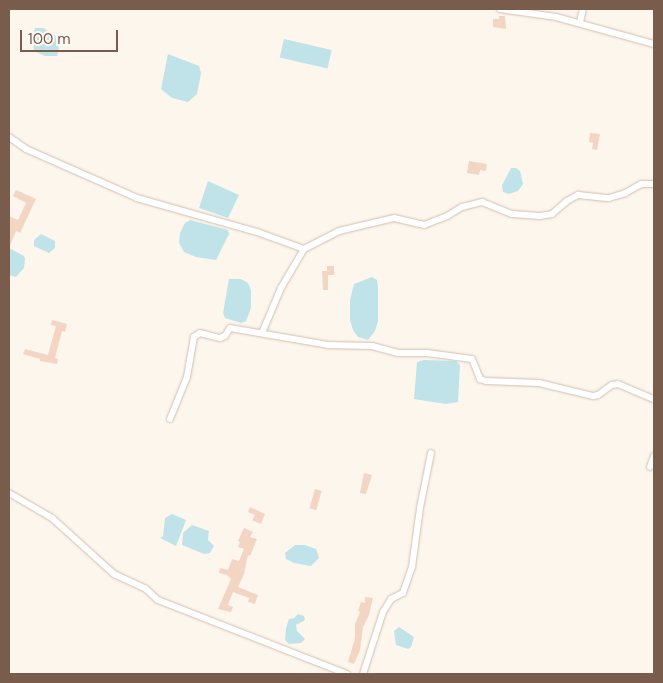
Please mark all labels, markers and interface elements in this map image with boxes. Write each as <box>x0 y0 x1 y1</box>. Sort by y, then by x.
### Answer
scale bar <box>22 20 120 52</box>
text: 100 m <box>28 29 71 49</box>

